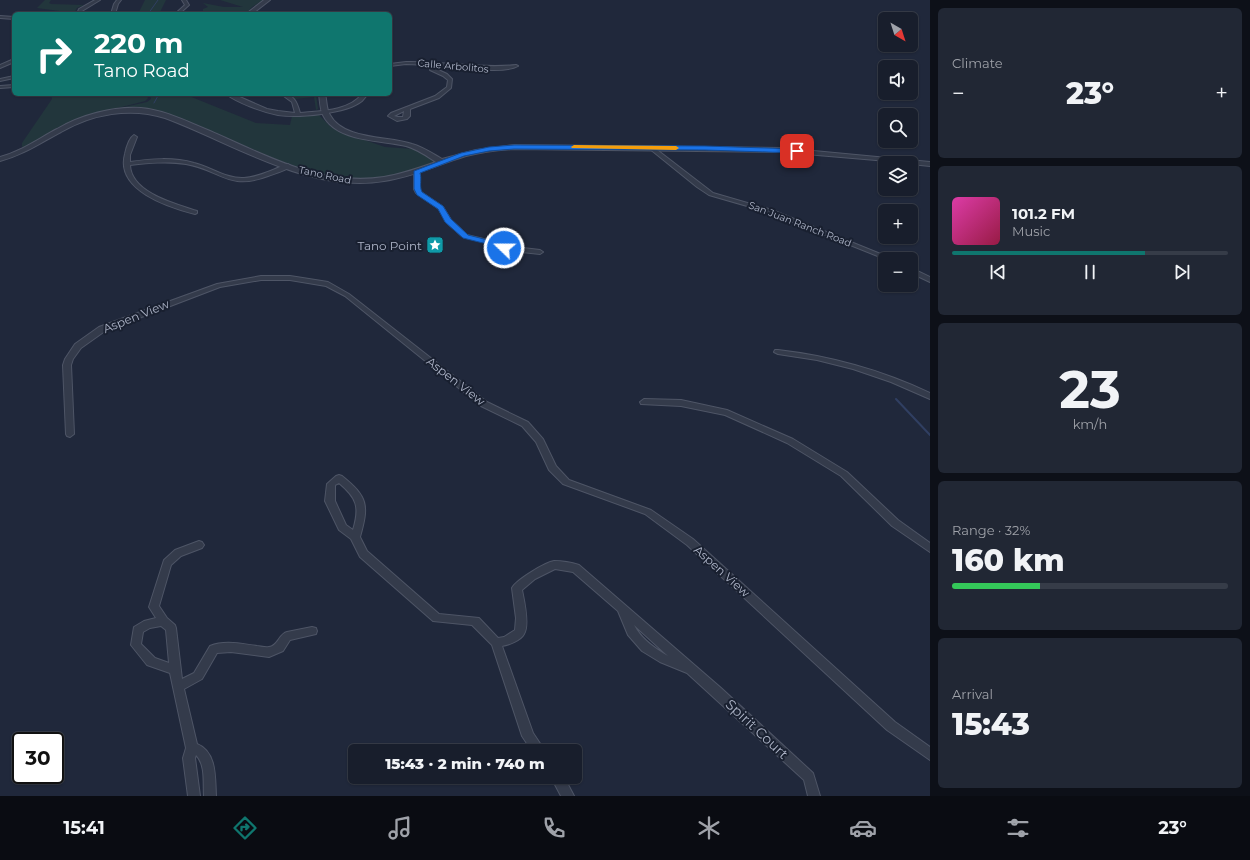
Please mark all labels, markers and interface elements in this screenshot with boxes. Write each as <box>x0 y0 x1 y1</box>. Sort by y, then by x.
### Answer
north arrow <box>878 12 918 52</box>
map controls <box>878 12 918 292</box>
text: 220 m <box>94 26 183 60</box>
icon: right <box>28 28 80 80</box>
text: Climate <box>952 55 1003 71</box>
street label: Calle Arbolitos <box>417 56 489 76</box>
text: Tano Road <box>94 60 190 82</box>
button: sound <box>878 60 918 100</box>
text: 23° <box>1066 75 1114 112</box>
text: − <box>952 80 965 107</box>
text: + <box>1215 80 1228 107</box>
button: search <box>878 108 918 148</box>
pin <box>780 134 814 168</box>
icon: arrive <box>786 140 808 162</box>
button: layers <box>878 156 918 196</box>
street label: Tano Road <box>298 163 352 187</box>
street label: San Juan Ranch Road <box>747 198 853 250</box>
button: + <box>878 204 918 244</box>
text: 101.2 FM <box>1012 204 1075 223</box>
text: Music <box>1012 223 1050 239</box>
position arrow <box>483 227 525 269</box>
place icon: Tano Point <box>425 235 445 255</box>
place label: Tano Point <box>357 238 422 253</box>
button: − <box>878 252 918 292</box>
icon: previous <box>987 261 1009 283</box>
icon: pause <box>1079 261 1101 283</box>
icon: next <box>1171 261 1193 283</box>
street label: Aspen View <box>101 296 172 336</box>
street label: Aspen View <box>424 354 489 409</box>
text: 23 <box>1059 358 1121 421</box>
text: km/h <box>1073 416 1107 432</box>
text: Range · 32% <box>952 522 1030 538</box>
street label: Aspen View <box>691 542 753 600</box>
text: 160 km <box>952 542 1065 579</box>
text: Arrival <box>952 686 993 702</box>
street label: Spirit Court <box>722 695 792 763</box>
text: 15:43 <box>952 706 1030 743</box>
speed limit sign: 30 <box>12 732 64 784</box>
text: 15:43 · 2 min · 740 m <box>385 754 545 773</box>
icon: directions <box>231 814 259 842</box>
icon: music <box>386 814 414 842</box>
icon: phone <box>540 814 568 842</box>
icon: climate <box>695 814 723 842</box>
icon: car <box>849 814 877 842</box>
icon: filters <box>1004 814 1032 842</box>
text: 15:41 <box>63 817 105 839</box>
text: 23° <box>1158 817 1187 839</box>

